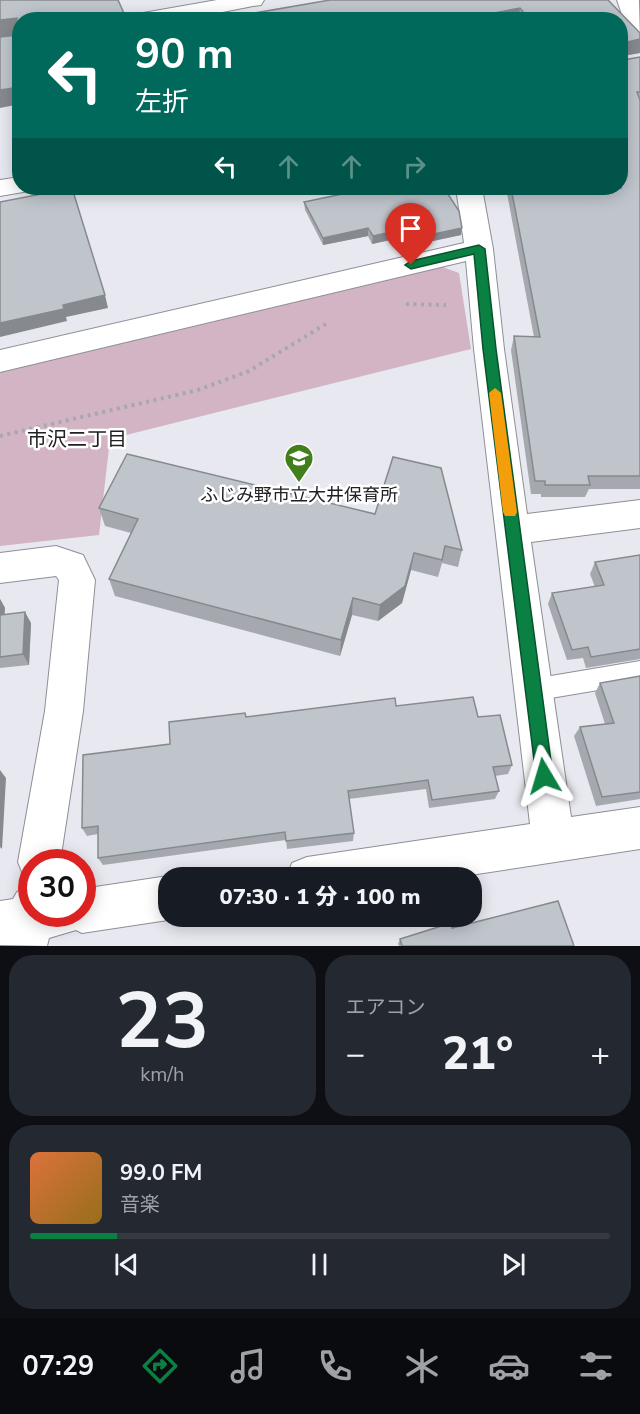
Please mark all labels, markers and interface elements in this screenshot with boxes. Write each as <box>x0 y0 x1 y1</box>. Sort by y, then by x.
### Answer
text: 90 m <box>135 26 234 83</box>
icon: left <box>36 36 114 114</box>
text: 左折 <box>135 84 189 121</box>
icon: left <box>209 150 242 183</box>
icon: ahead <box>272 150 305 183</box>
icon: ahead <box>335 150 368 183</box>
icon: right <box>398 150 431 183</box>
pin <box>385 203 436 265</box>
icon: arrive <box>394 212 427 245</box>
district label: 市沢二丁目 <box>27 426 127 453</box>
school or university icon: ふじみ野市立大井保育所 <box>283 442 315 484</box>
place label: ふじみ野市立大井保育所 <box>200 483 398 507</box>
position arrow <box>512 744 576 808</box>
speed limit sign: 30 <box>18 849 96 927</box>
text: 07:30 · 1 分 · 100 m <box>219 882 421 912</box>
text: 23 <box>115 968 209 1075</box>
text: エアコン <box>346 994 426 1021</box>
text: 21° <box>442 1024 513 1085</box>
text: − <box>346 1032 365 1077</box>
text: + <box>590 1032 610 1077</box>
text: km/h <box>140 1061 184 1088</box>
text: 99.0 FM <box>120 1158 202 1188</box>
text: 音楽 <box>120 1191 160 1218</box>
icon: previous <box>110 1248 143 1281</box>
icon: pause <box>303 1248 336 1281</box>
icon: next <box>497 1248 530 1281</box>
icon: directions <box>139 1345 181 1387</box>
icon: music <box>227 1345 269 1387</box>
icon: phone <box>314 1345 356 1387</box>
icon: climate <box>401 1345 443 1387</box>
icon: car <box>488 1345 530 1387</box>
icon: filters <box>575 1345 617 1387</box>
text: 07:29 <box>23 1348 94 1385</box>

